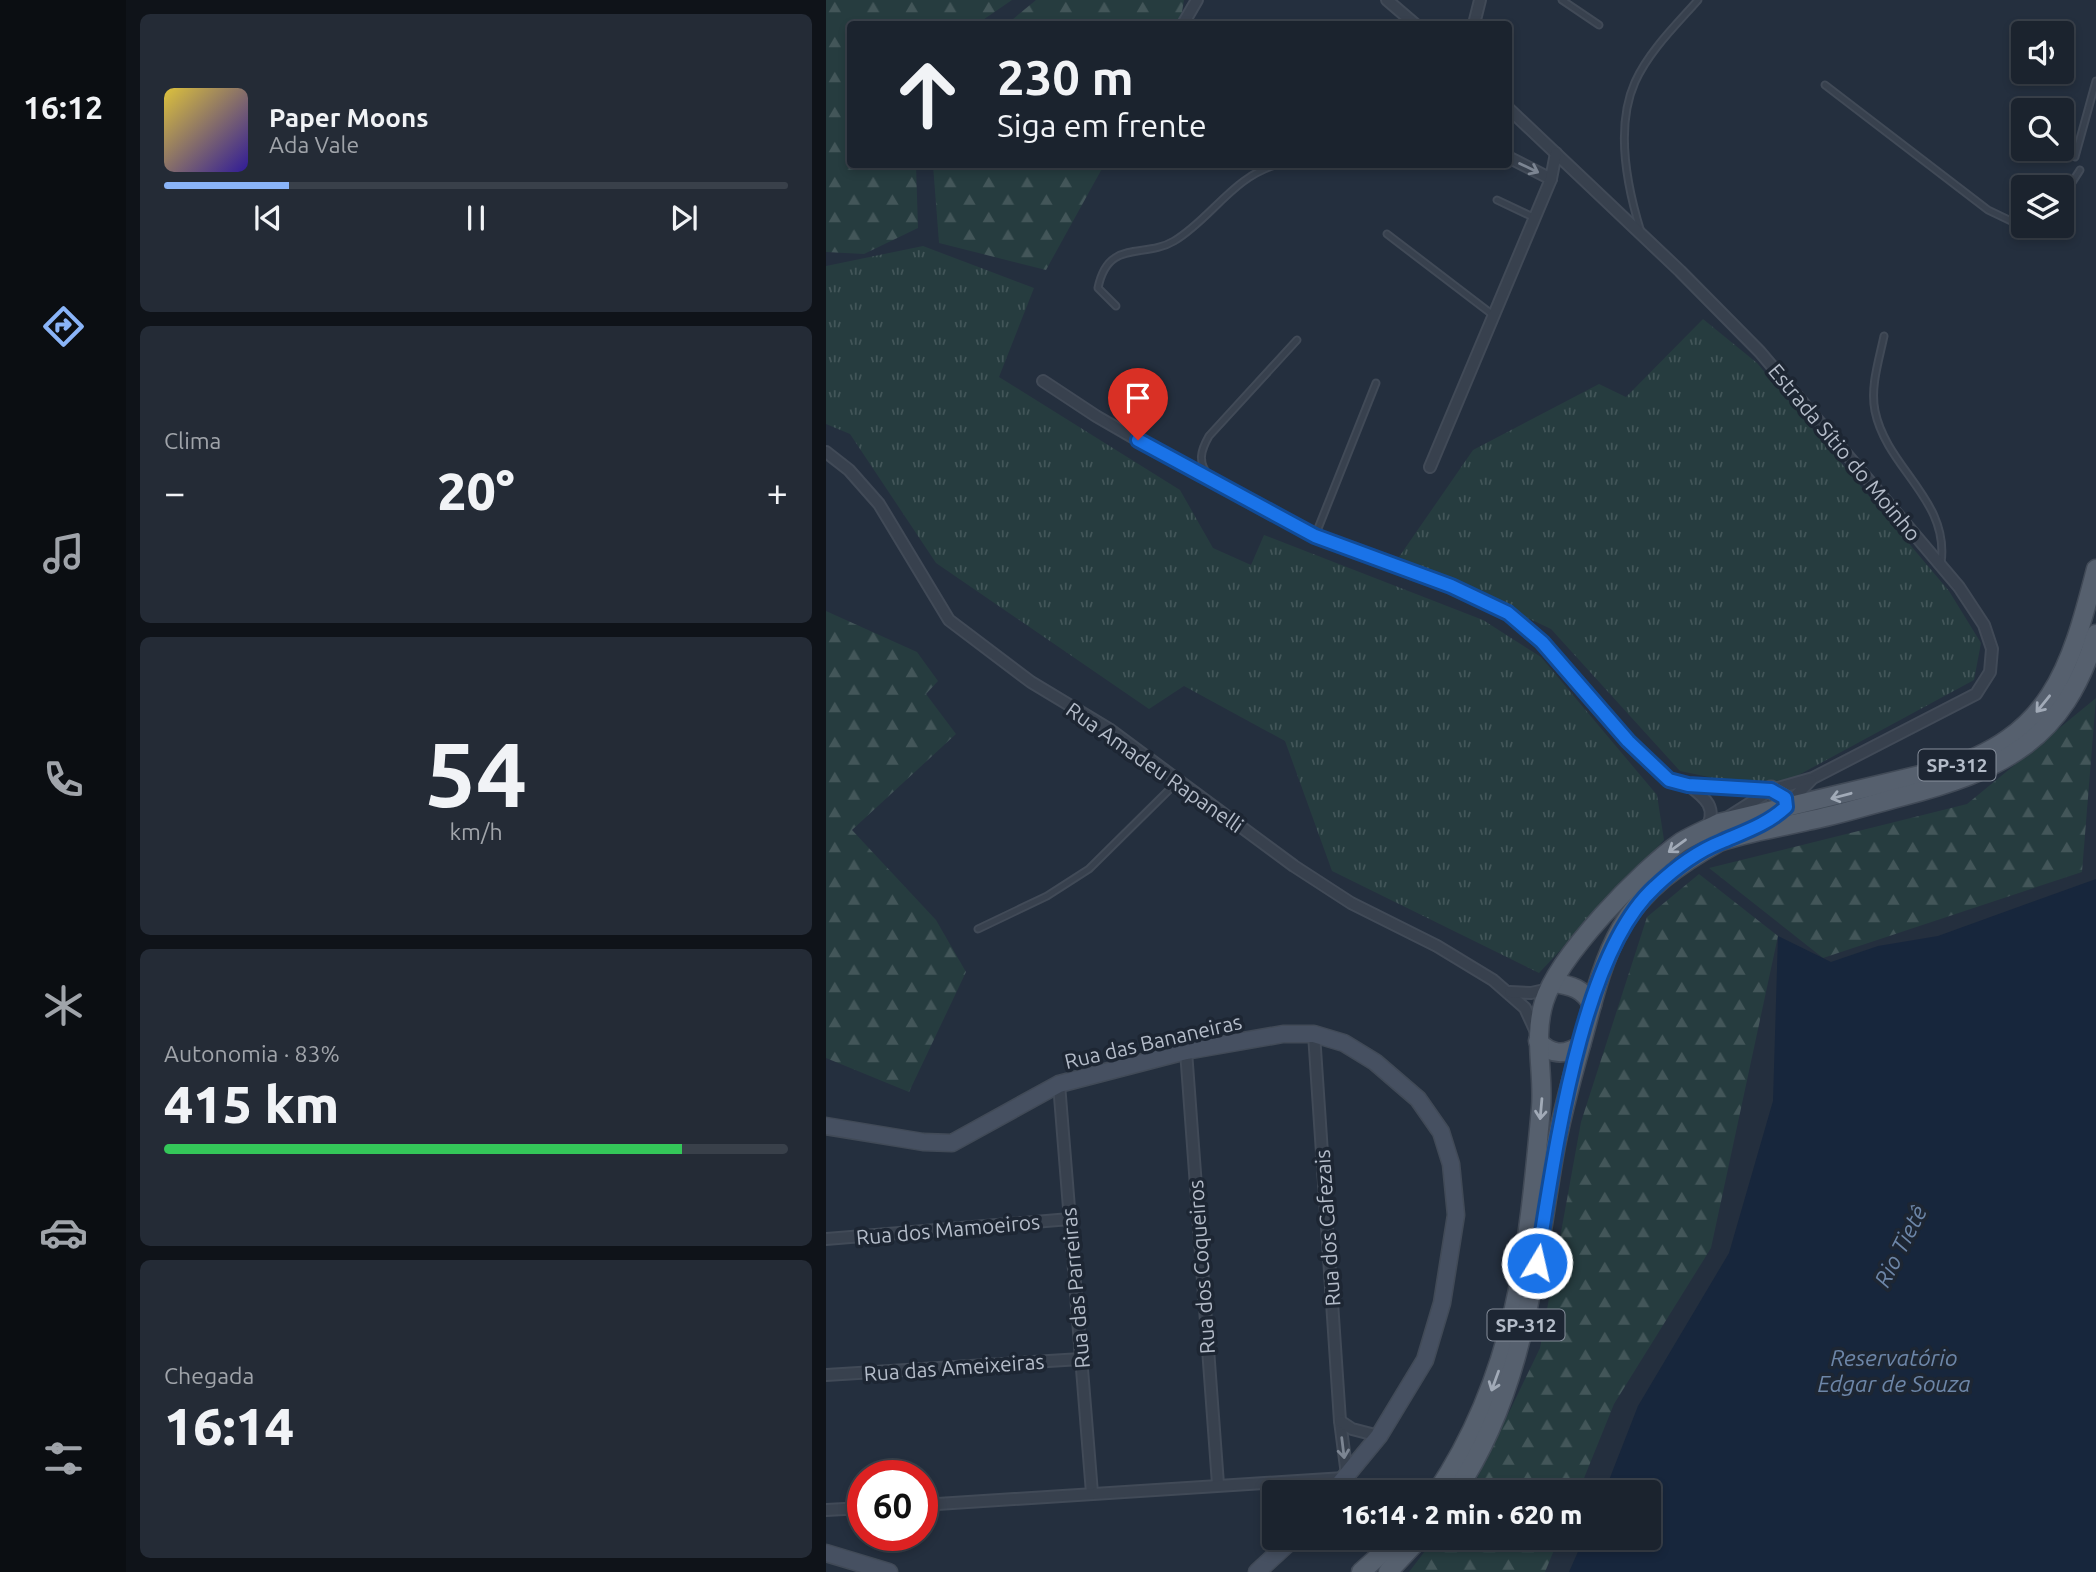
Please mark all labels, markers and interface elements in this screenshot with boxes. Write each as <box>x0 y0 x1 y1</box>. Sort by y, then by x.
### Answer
map controls <box>2011 21 2074 238</box>
button: sound <box>2011 21 2074 84</box>
icon: ahead <box>882 49 973 140</box>
text: 230 m <box>997 49 1134 104</box>
text: 16:12 <box>23 89 103 125</box>
button: search <box>2011 98 2074 161</box>
text: Paper Moons <box>269 103 428 132</box>
text: Siga em frente <box>997 107 1207 143</box>
text: Ada Vale <box>269 132 359 157</box>
one-way arrow <box>1518 162 1539 176</box>
button: layers <box>2011 175 2074 238</box>
icon: previous <box>249 199 287 237</box>
icon: pause <box>457 199 495 237</box>
icon: next <box>665 199 703 237</box>
icon: directions <box>39 302 88 351</box>
street label: Estrada Sítio do Moinho <box>1764 359 1926 545</box>
pin <box>1108 368 1168 440</box>
icon: arrive <box>1119 379 1157 417</box>
text: Clima <box>164 428 221 453</box>
text: 20° <box>437 462 515 520</box>
text: − <box>164 471 185 513</box>
text: + <box>767 471 788 513</box>
icon: music <box>39 529 88 578</box>
one-way arrow <box>2036 695 2051 713</box>
street label: Rua Amadeu Rapanelli <box>1062 697 1248 837</box>
text: 54 <box>425 722 527 824</box>
road number: SP-312 <box>1918 750 1996 780</box>
icon: phone <box>39 755 88 804</box>
one-way arrow <box>1830 790 1853 803</box>
text: km/h <box>449 819 503 844</box>
one-way arrow <box>1668 839 1687 854</box>
icon: climate <box>39 981 88 1030</box>
street label: Rua das Bananeiras <box>1062 1009 1244 1073</box>
text: Autonomia · 83% <box>164 1041 340 1066</box>
text: 415 km <box>164 1075 339 1133</box>
one-way arrow <box>1534 1097 1547 1119</box>
street label: Rua dos Cafezais <box>1310 1149 1344 1307</box>
street label: Rua dos Coqueiros <box>1183 1179 1219 1355</box>
water label: Rio Tietê <box>1869 1201 1931 1291</box>
street label: Rua das Parreiras <box>1056 1207 1094 1369</box>
icon: car <box>39 1208 88 1257</box>
street label: Rua dos Mamoeiros <box>855 1209 1041 1249</box>
position arrow <box>1500 1226 1574 1300</box>
road number: SP-312 <box>1488 1310 1564 1340</box>
water label: Reservatório Edgar de Souza <box>1817 1345 1971 1396</box>
street label: Rua das Ameixeiras <box>863 1349 1045 1385</box>
text: Chegada <box>164 1363 254 1388</box>
one-way arrow <box>1488 1369 1500 1391</box>
text: 16:14 <box>164 1397 294 1455</box>
icon: filters <box>39 1434 88 1483</box>
one-way arrow <box>1337 1436 1350 1459</box>
speed limit sign: 60 <box>847 1460 938 1551</box>
text: 16:14 · 2 min · 620 m <box>1341 1500 1582 1529</box>

